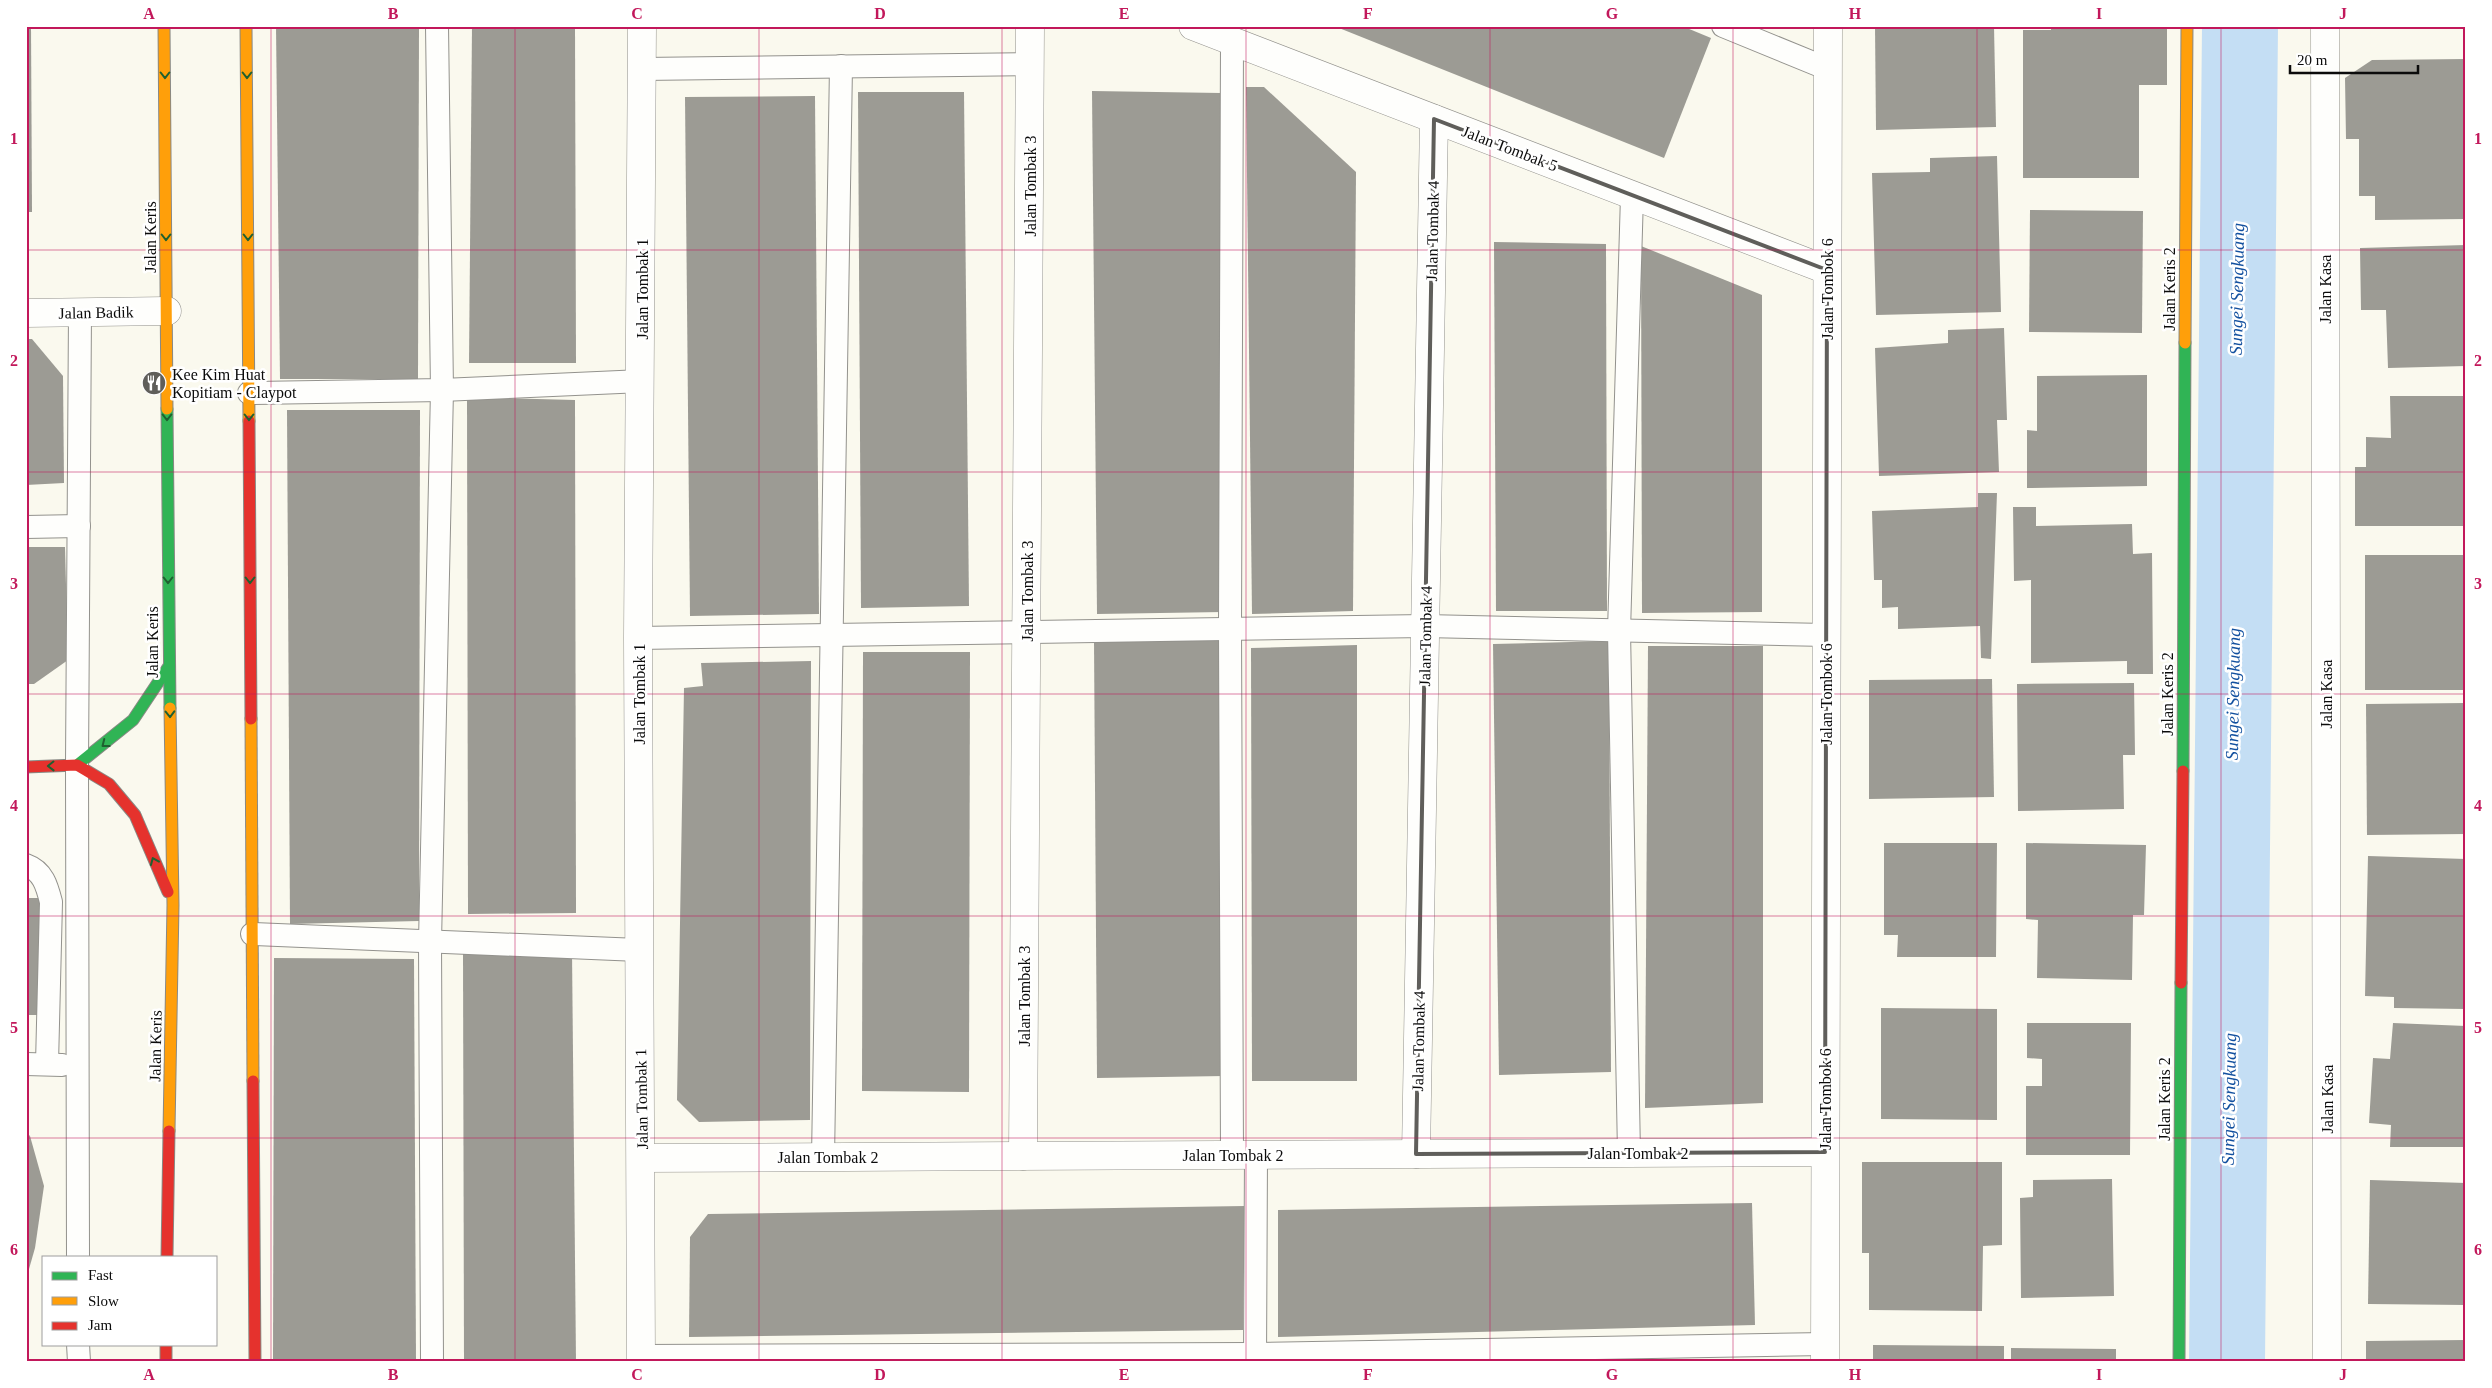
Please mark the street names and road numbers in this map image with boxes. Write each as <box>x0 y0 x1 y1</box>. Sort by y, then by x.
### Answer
street label: Jalan Tombak 5 <box>1460 122 1560 174</box>
street label: Jalan Tombak 3 <box>1022 136 1039 236</box>
street label: Jalan Tombak 4 <box>1423 180 1442 282</box>
street label: Jalan Keris <box>142 201 159 273</box>
street label: Jalan Tombok 6 <box>1819 238 1836 340</box>
street label: Jalan Tombak 1 <box>634 239 651 339</box>
street label: Jalan Keris 2 <box>2161 247 2178 331</box>
street label: Jalan Kasa <box>2317 255 2334 323</box>
street label: Jalan Badik <box>58 303 134 322</box>
street label: Jalan Tombak 3 <box>1019 541 1036 641</box>
street label: Jalan Tombak 4 <box>1416 585 1435 687</box>
street label: Jalan Keris <box>144 606 161 678</box>
street label: Jalan Tombok 6 <box>1818 643 1835 745</box>
street label: Jalan Tombak 1 <box>631 644 648 744</box>
street label: Jalan Keris 2 <box>2159 652 2176 736</box>
street label: Jalan Kasa <box>2318 660 2335 728</box>
street label: Jalan Tombak 3 <box>1016 946 1033 1046</box>
street label: Jalan Tombak 4 <box>1409 990 1428 1092</box>
street label: Jalan Keris <box>146 1010 165 1082</box>
street label: Jalan Tombak 1 <box>632 1048 651 1150</box>
street label: Jalan Tombok 6 <box>1817 1048 1834 1150</box>
street label: Jalan Keris 2 <box>2156 1057 2173 1141</box>
street label: Jalan Kasa <box>2319 1065 2336 1133</box>
street label: Jalan Tombak 2 <box>1588 1145 1688 1162</box>
street label: Jalan Tombak 2 <box>1183 1147 1283 1164</box>
street label: Jalan Tombak 2 <box>778 1149 878 1166</box>

